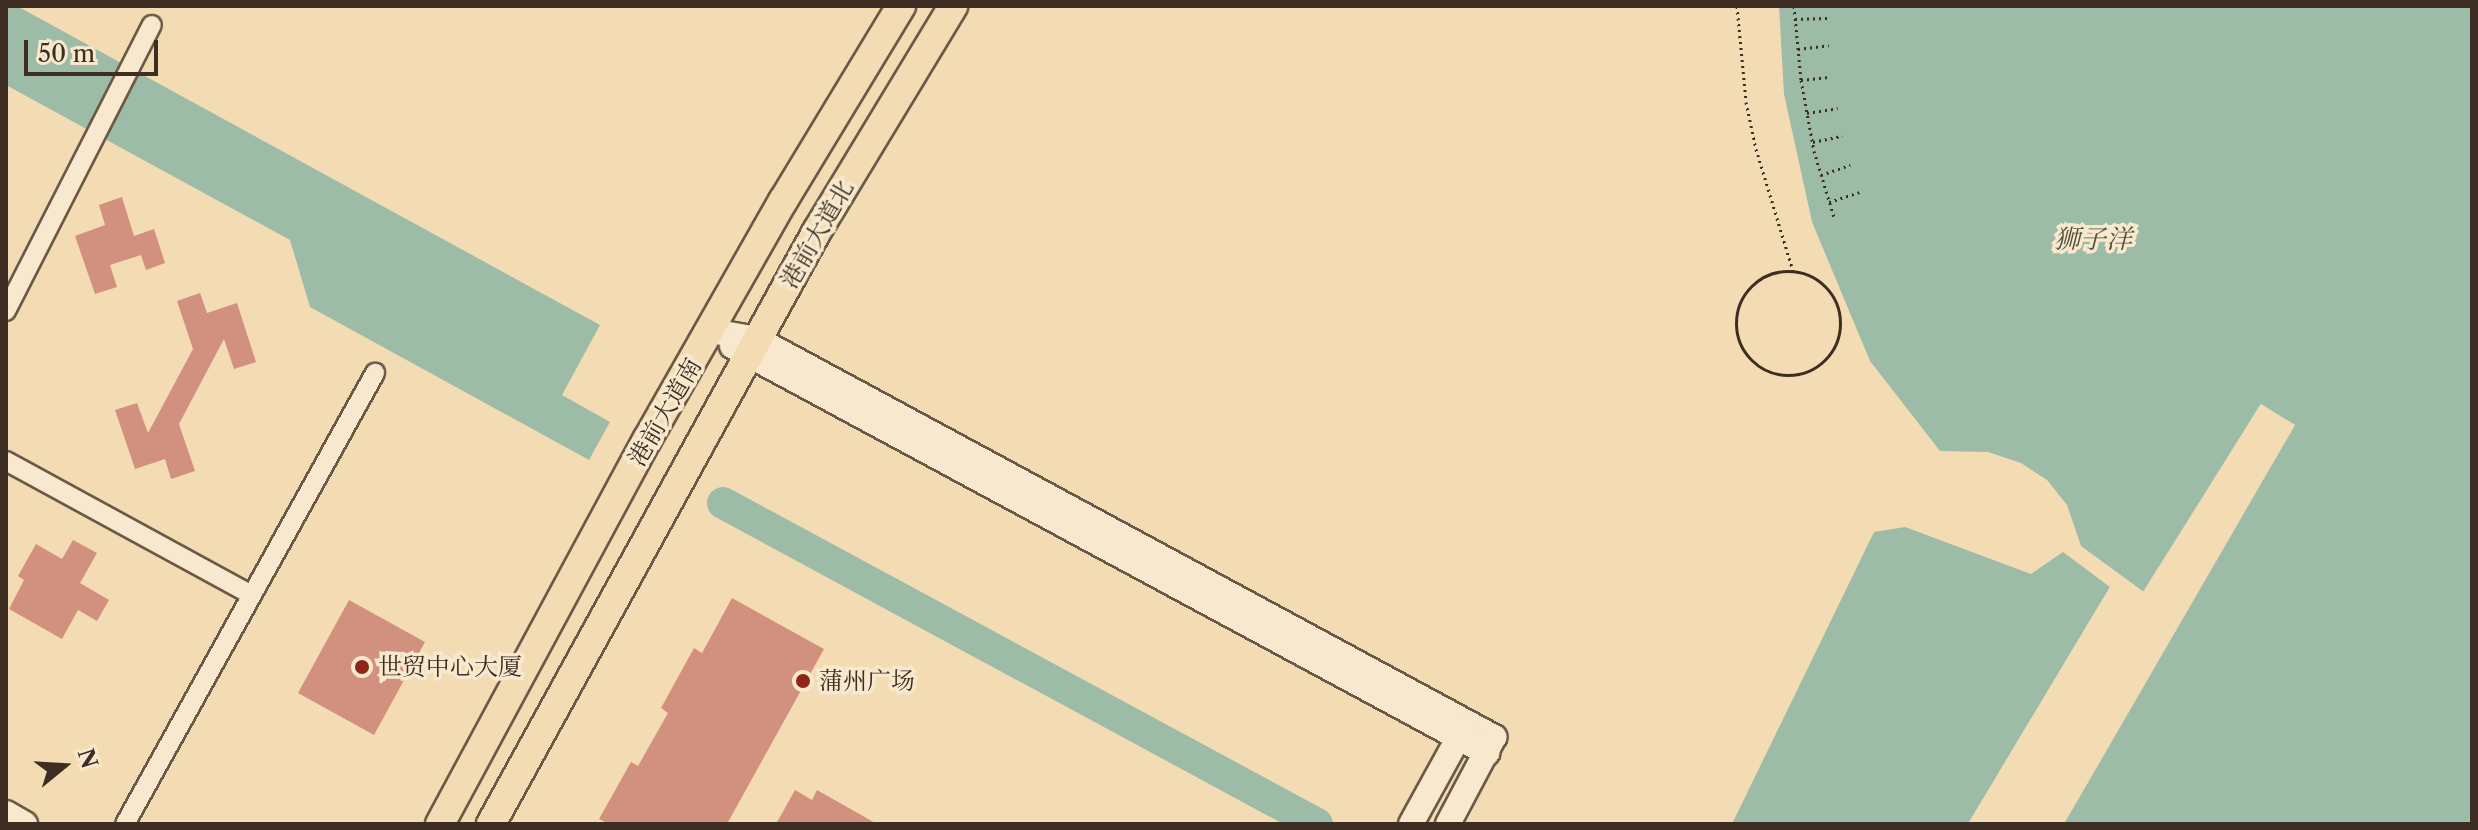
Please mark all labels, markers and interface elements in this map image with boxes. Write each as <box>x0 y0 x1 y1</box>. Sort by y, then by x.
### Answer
scale bar <box>28 24 162 74</box>
text: 50 m <box>38 39 95 68</box>
street label: 港前大道北 <box>775 175 859 293</box>
water label: 狮子洋 <box>2054 224 2132 256</box>
street label: 港前大道南 <box>623 353 707 471</box>
place label: 世贸中心大厦 <box>378 653 522 681</box>
marker: 世贸中心大厦 <box>353 658 371 676</box>
place label: 蒲州广场 <box>819 667 915 695</box>
marker: 蒲州广场 <box>794 672 812 690</box>
north arrow <box>24 726 104 806</box>
text: N <box>72 745 103 772</box>

